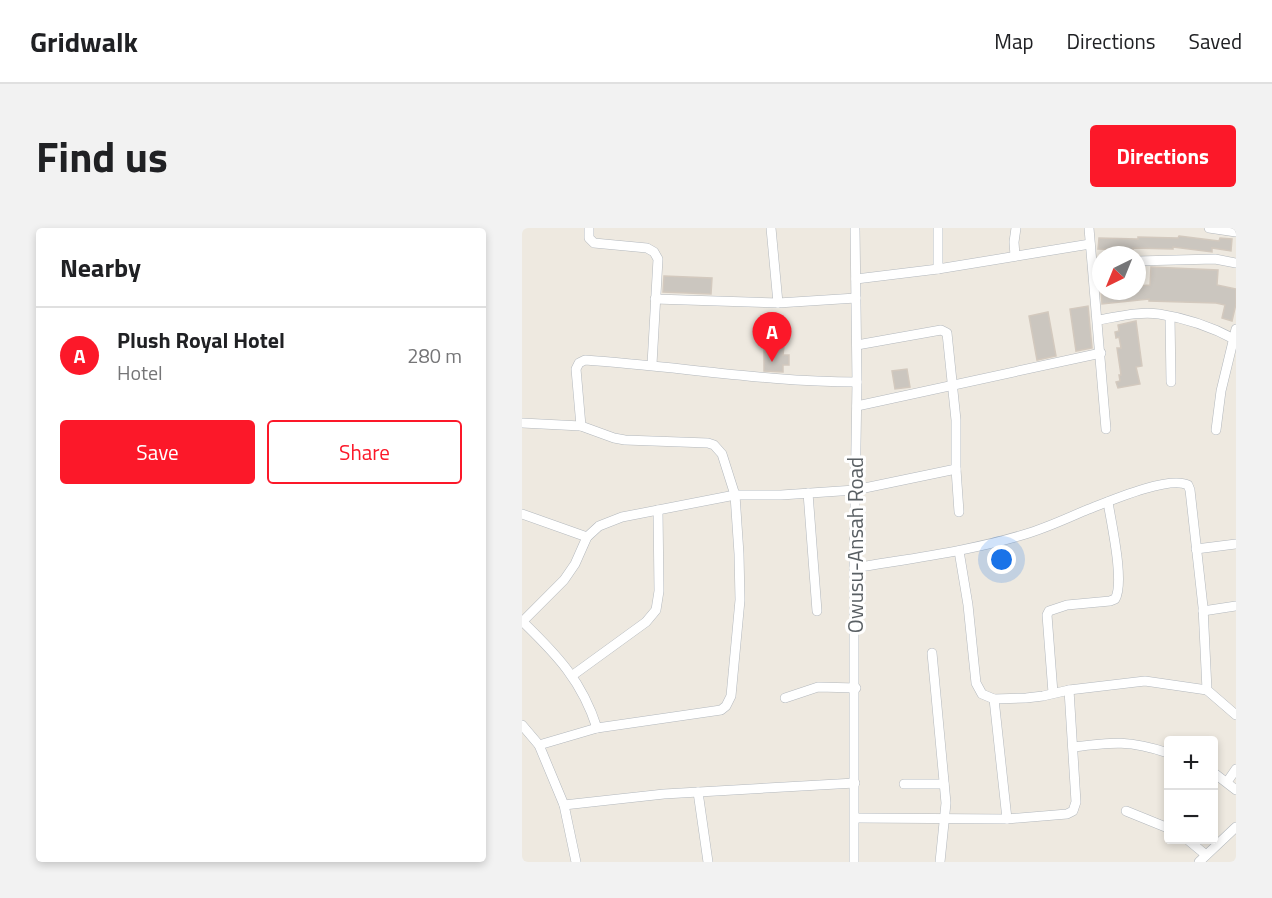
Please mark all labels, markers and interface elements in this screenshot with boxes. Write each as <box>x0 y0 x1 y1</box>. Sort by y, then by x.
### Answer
text: Gridwalk <box>30 20 138 63</box>
text: Map <box>994 25 1034 57</box>
text: Directions <box>1067 25 1156 57</box>
text: Saved <box>1189 25 1242 57</box>
text: Find us <box>36 124 168 188</box>
button: Directions <box>1090 125 1236 187</box>
north arrow <box>1092 246 1146 300</box>
text: Nearby <box>60 248 141 287</box>
pin: A <box>752 312 792 362</box>
text: Plush Royal Hotel <box>117 323 285 357</box>
text: A <box>73 340 86 371</box>
text: 280 m <box>407 340 462 371</box>
text: Hotel <box>117 357 163 388</box>
button: Save <box>60 420 255 484</box>
button: Share <box>267 420 462 484</box>
street label: Owusu-Ansah Road <box>839 457 871 633</box>
your location <box>987 545 1016 574</box>
map controls <box>1164 736 1218 844</box>
button: + <box>1164 736 1218 790</box>
button: − <box>1164 790 1218 844</box>

